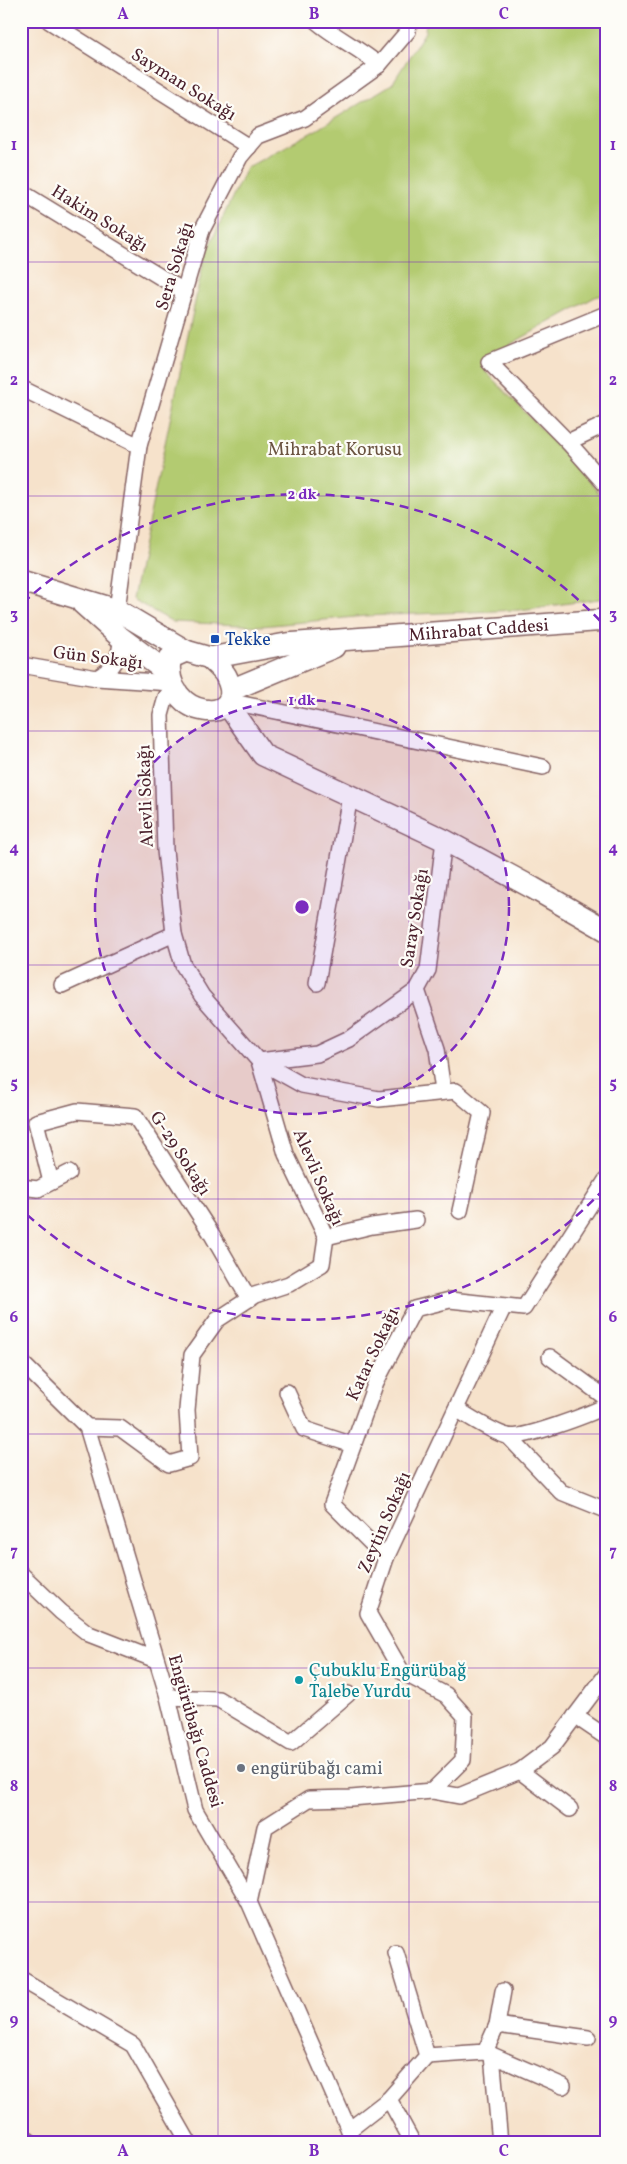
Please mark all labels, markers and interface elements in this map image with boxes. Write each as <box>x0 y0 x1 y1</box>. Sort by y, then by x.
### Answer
text: A <box>117 4 129 26</box>
text: B <box>309 4 320 26</box>
text: C <box>499 4 509 26</box>
street label: Sayman Sokağı <box>126 43 241 128</box>
text: 1 <box>11 135 17 157</box>
text: 1 <box>610 135 616 157</box>
street label: Hakim Sokağı <box>46 180 152 259</box>
street label: Sera Sokağı <box>150 219 201 314</box>
text: 2 <box>10 370 18 392</box>
text: 2 <box>609 370 617 392</box>
park label: Mihrabat Korusu <box>268 438 402 463</box>
text: 2 dk <box>287 485 317 506</box>
text: 3 <box>10 604 18 626</box>
text: 3 <box>609 604 617 626</box>
street label: Mihrabat Caddesi <box>408 613 550 649</box>
place label: Tekke <box>225 628 271 653</box>
marker: Tekke <box>209 633 221 645</box>
street label: Gün Sokağı <box>51 641 144 676</box>
text: 1 dk <box>288 691 316 712</box>
street label: Alevli Sokağı <box>132 744 161 848</box>
text: 4 <box>9 838 19 860</box>
text: 4 <box>608 838 618 860</box>
street label: Saray Sokağı <box>395 867 436 970</box>
centre of rings <box>293 898 311 916</box>
text: 5 <box>10 1073 18 1095</box>
text: 5 <box>609 1073 617 1095</box>
street label: G-29 Sokağı <box>143 1107 216 1201</box>
street label: Alevli Sokağı <box>286 1125 349 1230</box>
street label: Katar Sokağı <box>341 1304 406 1405</box>
text: 6 <box>10 1307 19 1329</box>
text: 6 <box>609 1307 618 1329</box>
street label: Zeytin Sokağı <box>353 1468 418 1577</box>
text: 7 <box>10 1541 18 1563</box>
text: 7 <box>609 1541 617 1563</box>
street label: Engürübağı Caddesi <box>161 1652 228 1811</box>
place label: Çubuklu Engürübağ Talebe Yurdu <box>309 1659 466 1705</box>
marker: Çubuklu Engürübağ Talebe Yurdu <box>293 1674 305 1686</box>
place label: engürübağı cami <box>251 1757 383 1782</box>
marker: engürübağı cami <box>235 1762 247 1774</box>
text: 8 <box>10 1776 18 1798</box>
text: 8 <box>609 1776 617 1798</box>
text: 9 <box>10 2010 19 2032</box>
text: 9 <box>609 2010 618 2032</box>
text: A <box>117 2141 129 2163</box>
text: B <box>309 2141 320 2163</box>
text: C <box>499 2141 509 2163</box>

